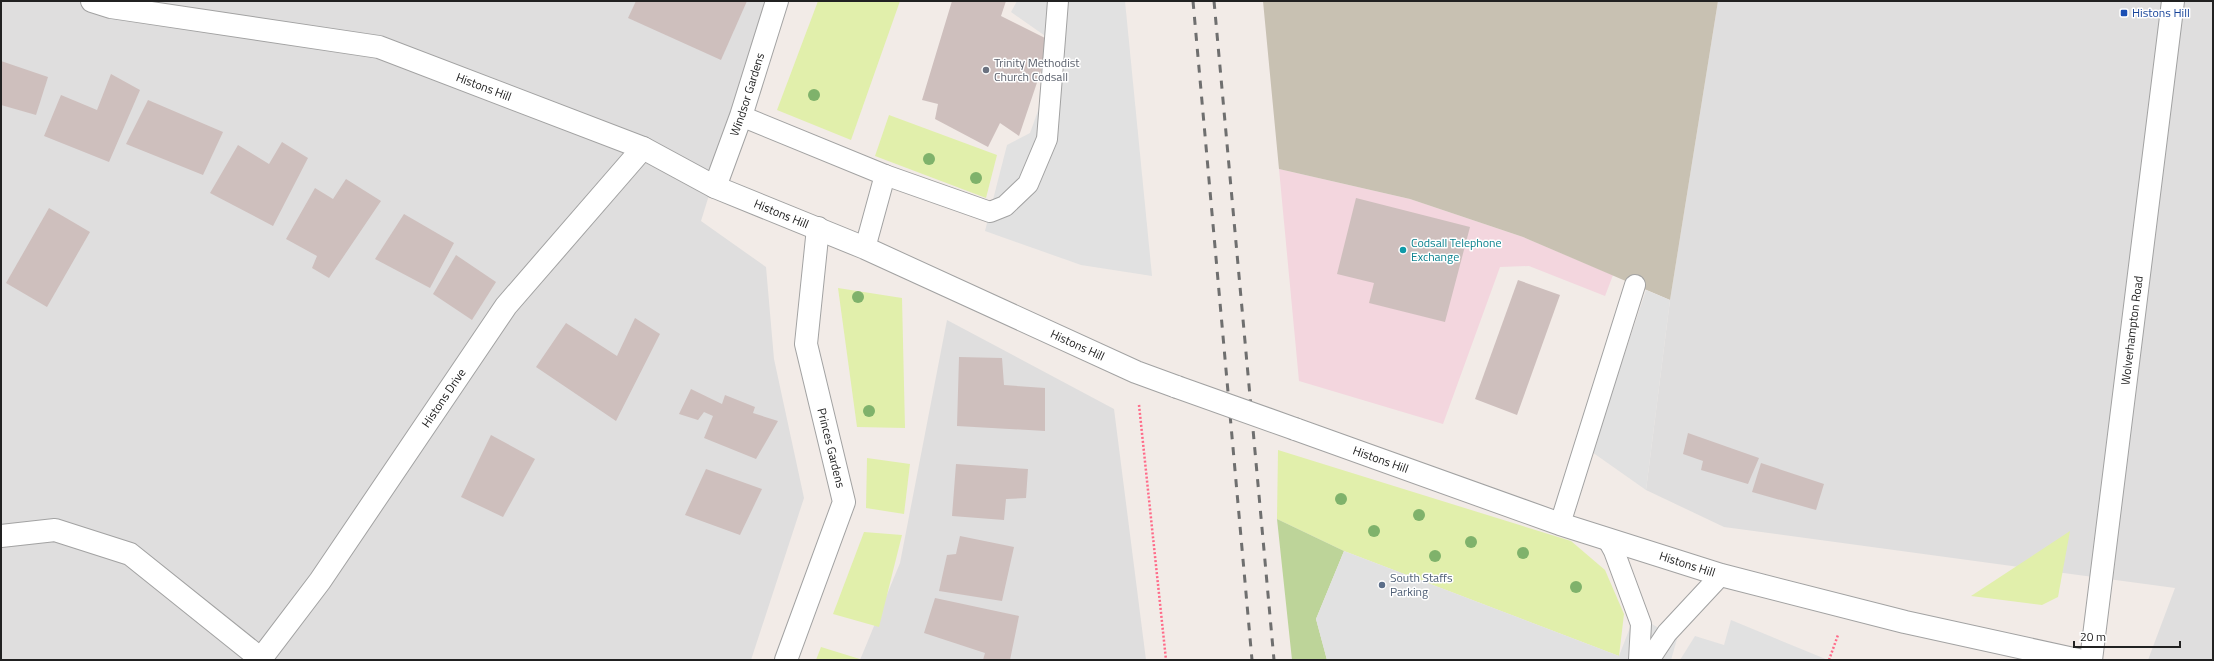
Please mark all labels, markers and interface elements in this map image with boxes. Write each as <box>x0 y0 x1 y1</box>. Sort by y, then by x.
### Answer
place label: Histons Hill <box>2132 3 2190 22</box>
marker: Histons Hill <box>2119 8 2129 18</box>
street label: Windsor Gardens <box>724 50 769 139</box>
place label: Trinity Methodist Church Codsall <box>994 53 1080 86</box>
marker: Trinity Methodist Church Codsall <box>981 65 991 75</box>
street label: Histons Hill <box>453 67 514 106</box>
street label: Histons Hill <box>751 194 812 233</box>
place label: Codsall Telephone Exchange <box>1411 233 1502 266</box>
marker: Codsall Telephone Exchange <box>1398 245 1408 255</box>
street label: Wolverhampton Road <box>2115 275 2148 386</box>
street label: Histons Hill <box>1047 324 1108 365</box>
street label: Histons Drive <box>416 364 470 431</box>
street label: Princes Gardens <box>812 406 851 490</box>
street label: Histons Hill <box>1350 441 1411 478</box>
street label: Histons Hill <box>1657 546 1718 582</box>
place label: South Staffs Parking <box>1390 568 1453 601</box>
marker: South Staffs Parking <box>1377 580 1387 590</box>
scale bar <box>2074 623 2180 649</box>
text: 20 m <box>2080 627 2106 646</box>

